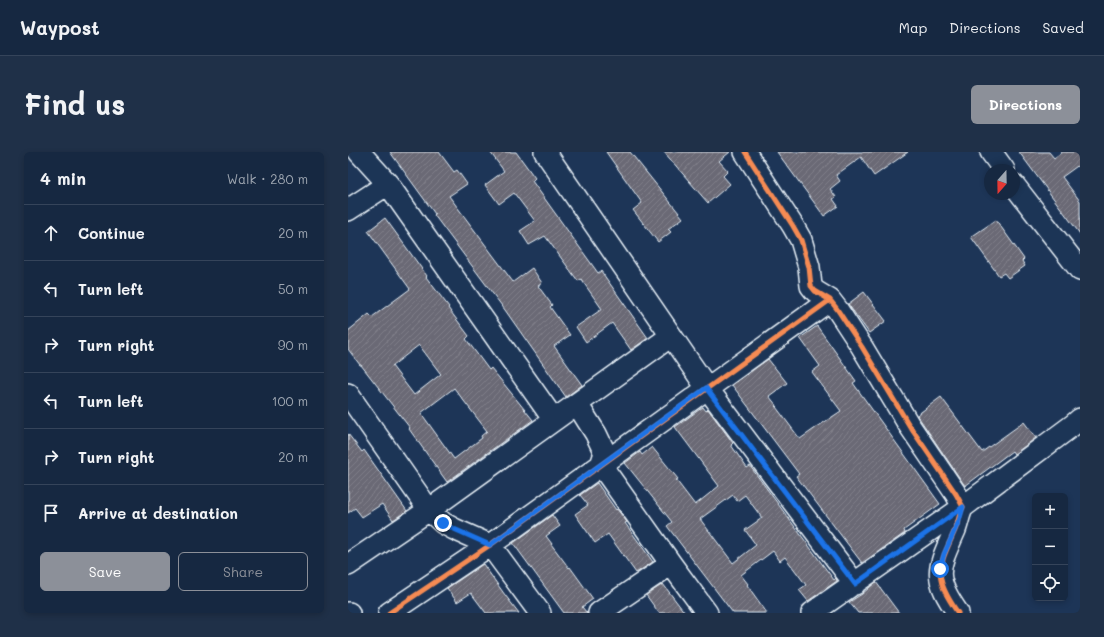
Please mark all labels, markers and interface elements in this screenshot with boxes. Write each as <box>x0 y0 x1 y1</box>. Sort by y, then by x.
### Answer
text: Waypost <box>20 15 100 40</box>
text: Map <box>899 18 927 37</box>
text: Directions <box>949 18 1020 37</box>
text: Saved <box>1042 18 1084 37</box>
button: Directions <box>971 85 1080 124</box>
text: Find us <box>24 86 125 122</box>
north arrow <box>984 164 1020 200</box>
text: 4 min <box>40 167 86 189</box>
text: Walk · 280 m <box>227 170 308 187</box>
icon: ahead <box>40 222 62 244</box>
text: Continue <box>78 223 145 243</box>
text: 20 m <box>278 224 308 241</box>
icon: left <box>40 278 62 300</box>
text: Turn left <box>78 279 143 299</box>
text: 50 m <box>278 280 308 297</box>
icon: right <box>40 334 62 356</box>
text: Turn right <box>78 335 155 355</box>
text: 90 m <box>278 336 308 353</box>
icon: left <box>40 390 62 412</box>
text: Turn left <box>78 391 143 411</box>
text: 100 m <box>272 392 308 409</box>
icon: right <box>40 446 62 468</box>
text: Turn right <box>78 447 155 467</box>
text: 20 m <box>278 448 308 465</box>
map controls <box>1032 493 1068 601</box>
button: + <box>1032 493 1068 529</box>
icon: arrive <box>40 502 62 524</box>
text: Arrive at destination <box>78 503 238 523</box>
route end <box>434 514 452 532</box>
button: − <box>1032 529 1068 565</box>
button: Save <box>40 552 170 591</box>
button: Share <box>178 552 308 591</box>
route start <box>931 560 949 578</box>
button: locate <box>1032 565 1068 601</box>

